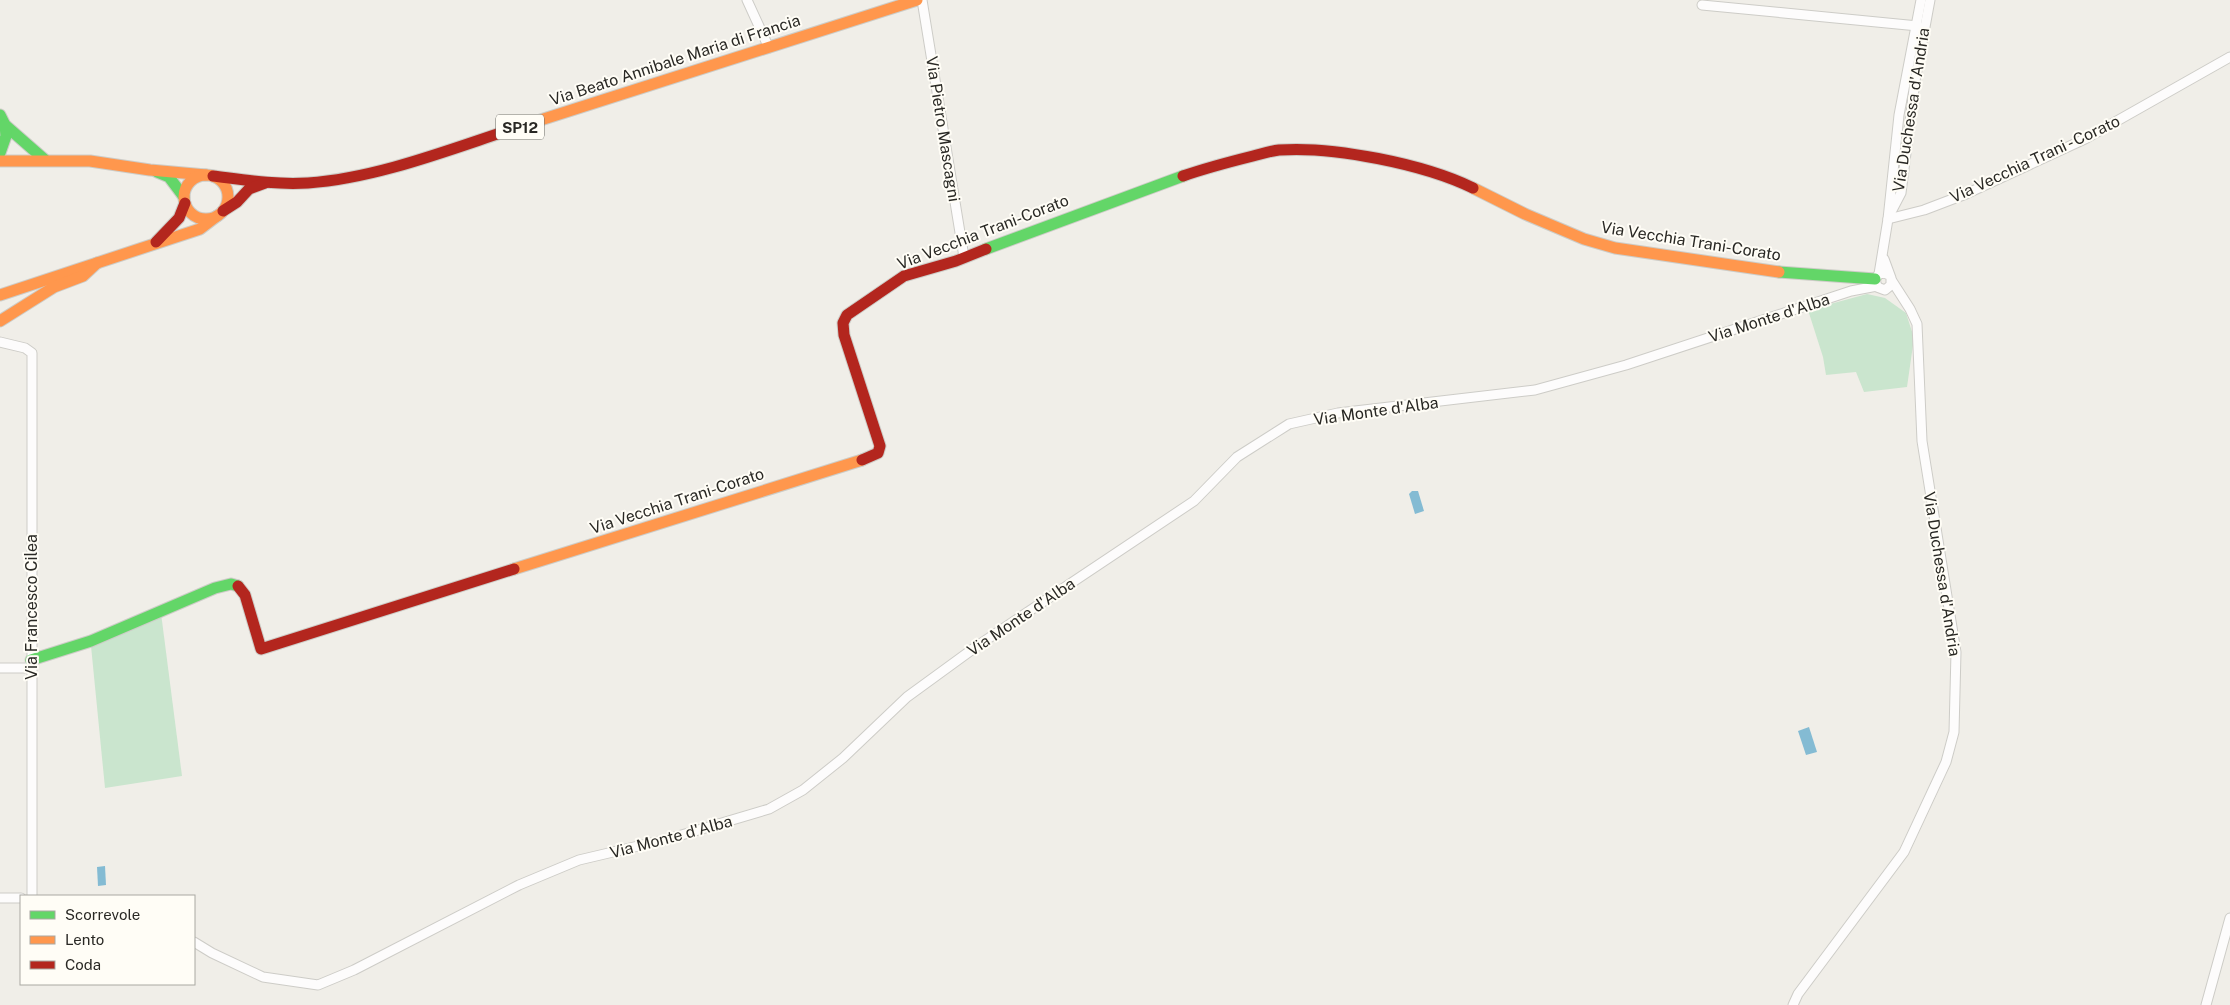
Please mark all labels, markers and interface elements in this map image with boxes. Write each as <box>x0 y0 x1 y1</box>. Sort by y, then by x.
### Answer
street label: Via Beato Annibale Maria di Francia <box>547 10 803 110</box>
street label: Via Duchessa d'Andria <box>1889 26 1933 194</box>
street label: Via Pietro Mascagni <box>922 55 964 203</box>
street label: Via Vecchia Trani - Corato <box>1947 111 2123 207</box>
road number: SP12 <box>496 114 544 140</box>
street label: Via Vecchia Trani-Corato <box>895 191 1071 273</box>
street label: Via Vecchia Trani-Corato <box>1600 217 1782 265</box>
street label: Via Monte d'Alba <box>1706 290 1832 346</box>
street label: Via Monte d'Alba <box>1312 393 1440 429</box>
street label: Via Vecchia Trani-Corato <box>588 464 766 538</box>
street label: Via Duchessa d'Andria <box>1920 490 1964 658</box>
street label: Via Francesco Cilea <box>22 534 41 680</box>
street label: Via Monte d'Alba <box>964 574 1078 660</box>
street label: Via Monte d'Alba <box>608 812 734 862</box>
legend <box>20 895 195 985</box>
text: Scorrevole <box>65 906 140 923</box>
text: Lento <box>65 931 104 948</box>
text: Coda <box>65 956 101 973</box>

